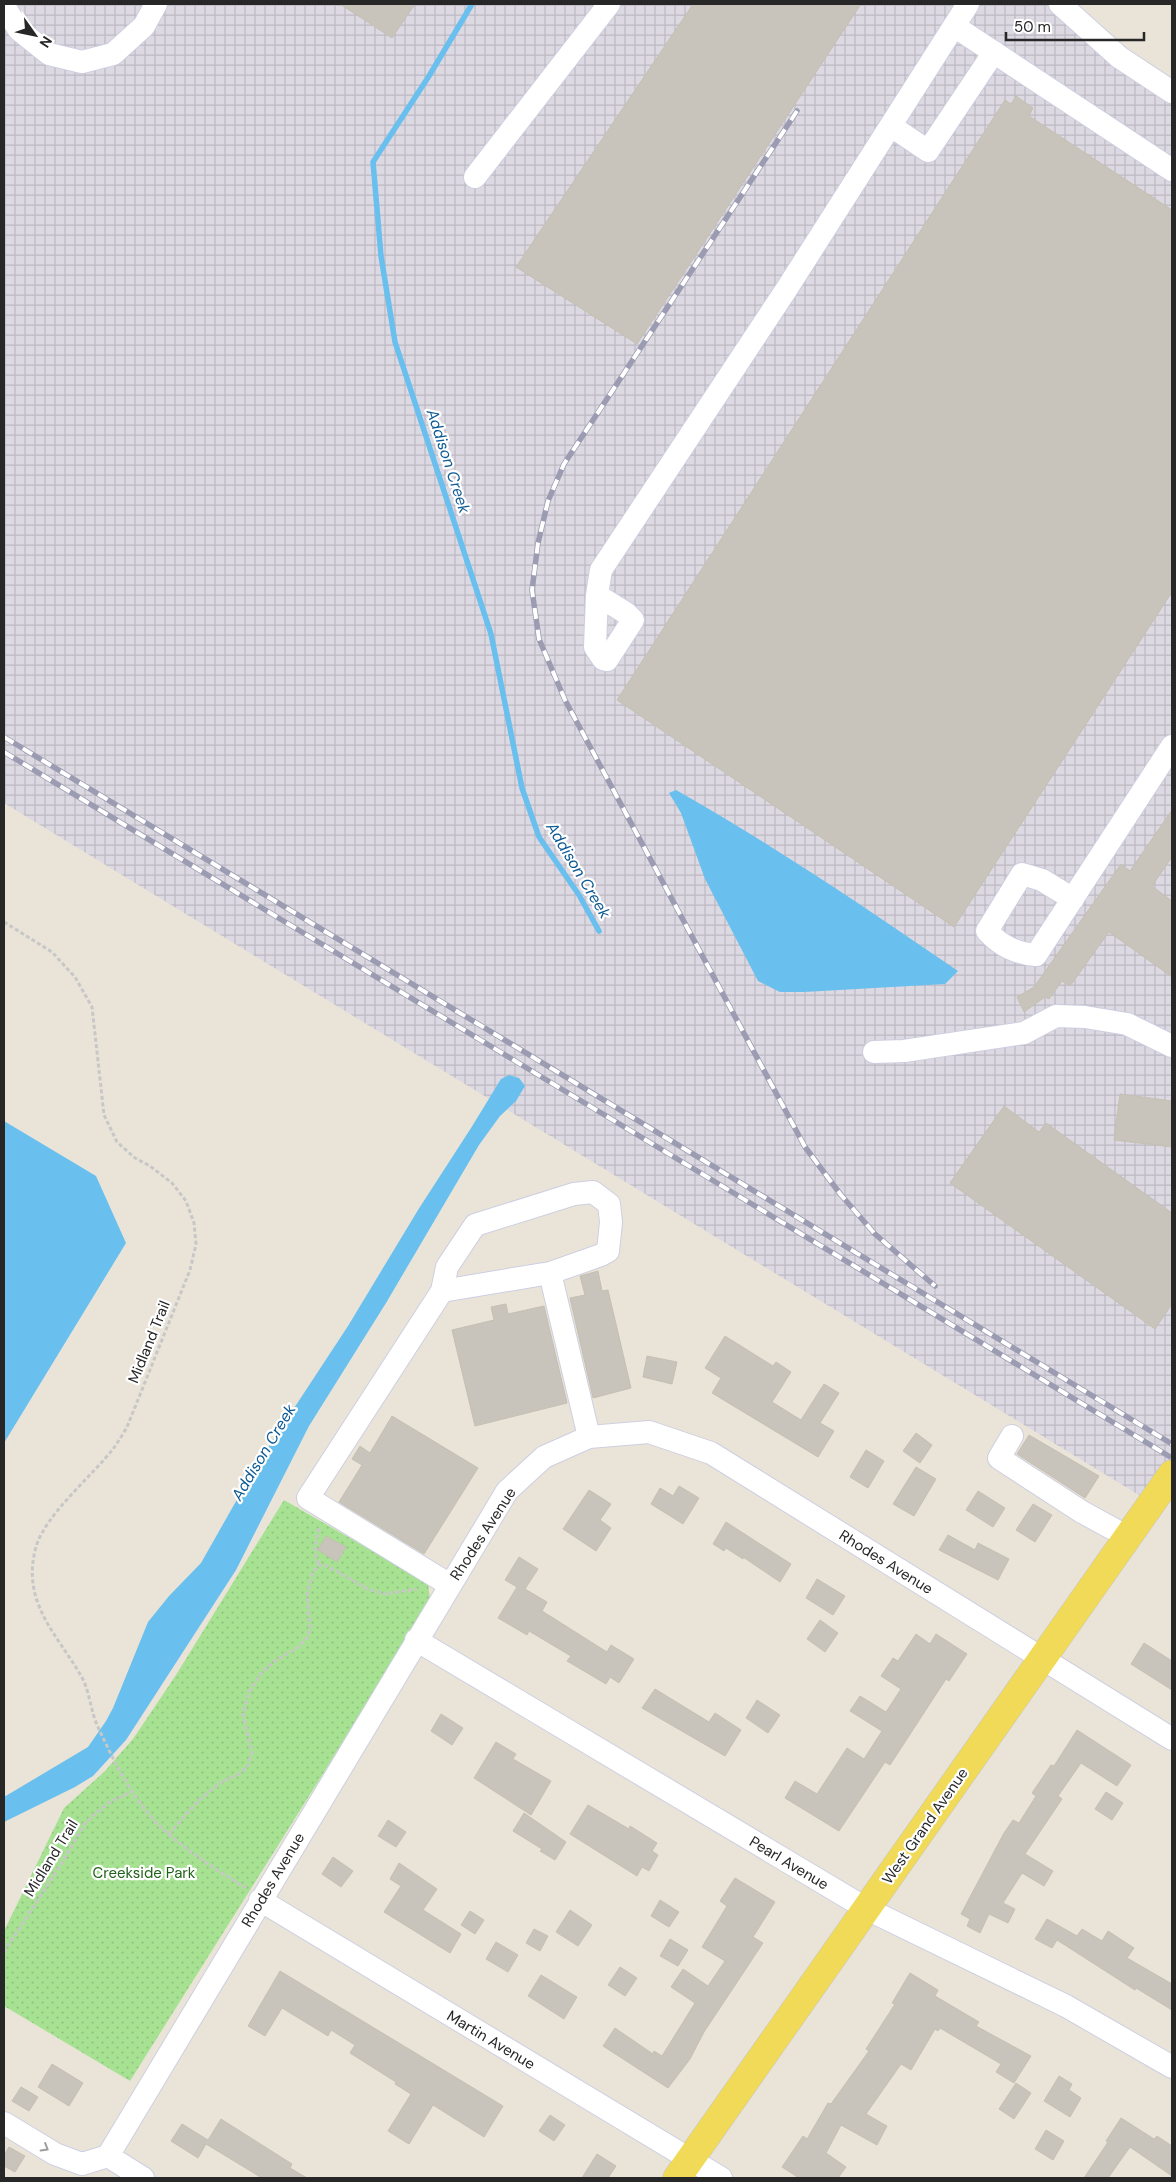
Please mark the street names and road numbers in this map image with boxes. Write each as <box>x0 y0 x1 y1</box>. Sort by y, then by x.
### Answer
street label: Midland Trail <box>123 1298 175 1386</box>
street label: Rhodes Avenue <box>446 1484 520 1584</box>
street label: Rhodes Avenue <box>835 1525 937 1599</box>
street label: West Grand Avenue <box>877 1764 973 1888</box>
street label: Midland Trail <box>19 1816 83 1900</box>
street label: Rhodes Avenue <box>237 1829 309 1931</box>
street label: Pearl Avenue <box>746 1832 832 1894</box>
street label: Martin Avenue <box>443 2006 539 2074</box>

